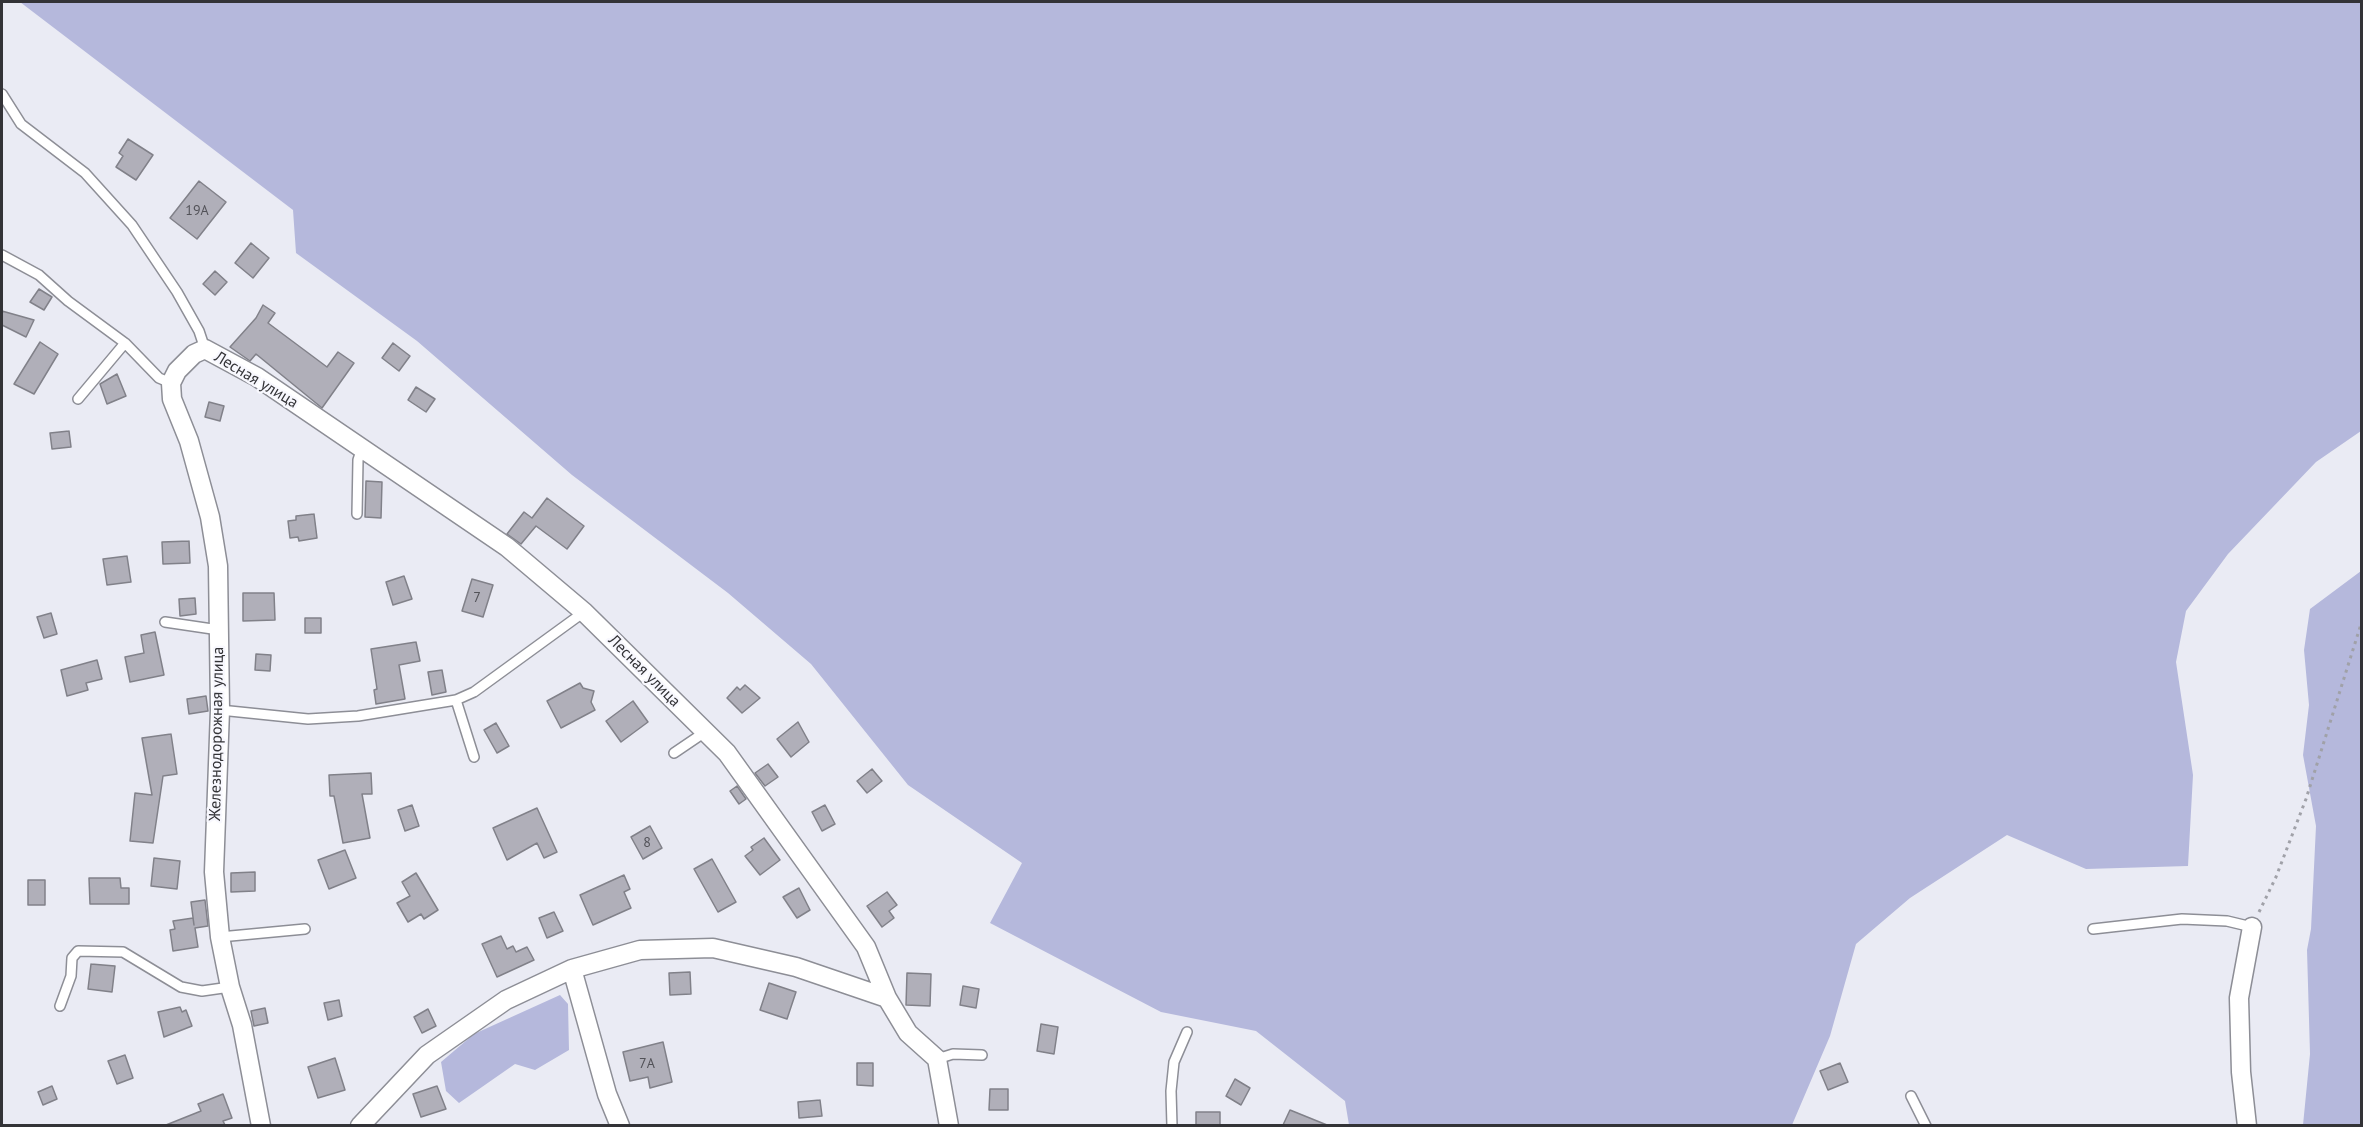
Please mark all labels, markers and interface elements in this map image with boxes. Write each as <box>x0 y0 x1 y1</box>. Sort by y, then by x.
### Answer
house number: 19А <box>185 203 209 219</box>
street label: Лесная улица <box>211 347 301 413</box>
house number: 7 <box>473 590 481 606</box>
street label: Лесная улица <box>604 631 684 711</box>
street label: Железнодорожная улица <box>206 647 228 821</box>
house number: 8 <box>643 835 651 851</box>
house number: 7А <box>639 1056 655 1072</box>

